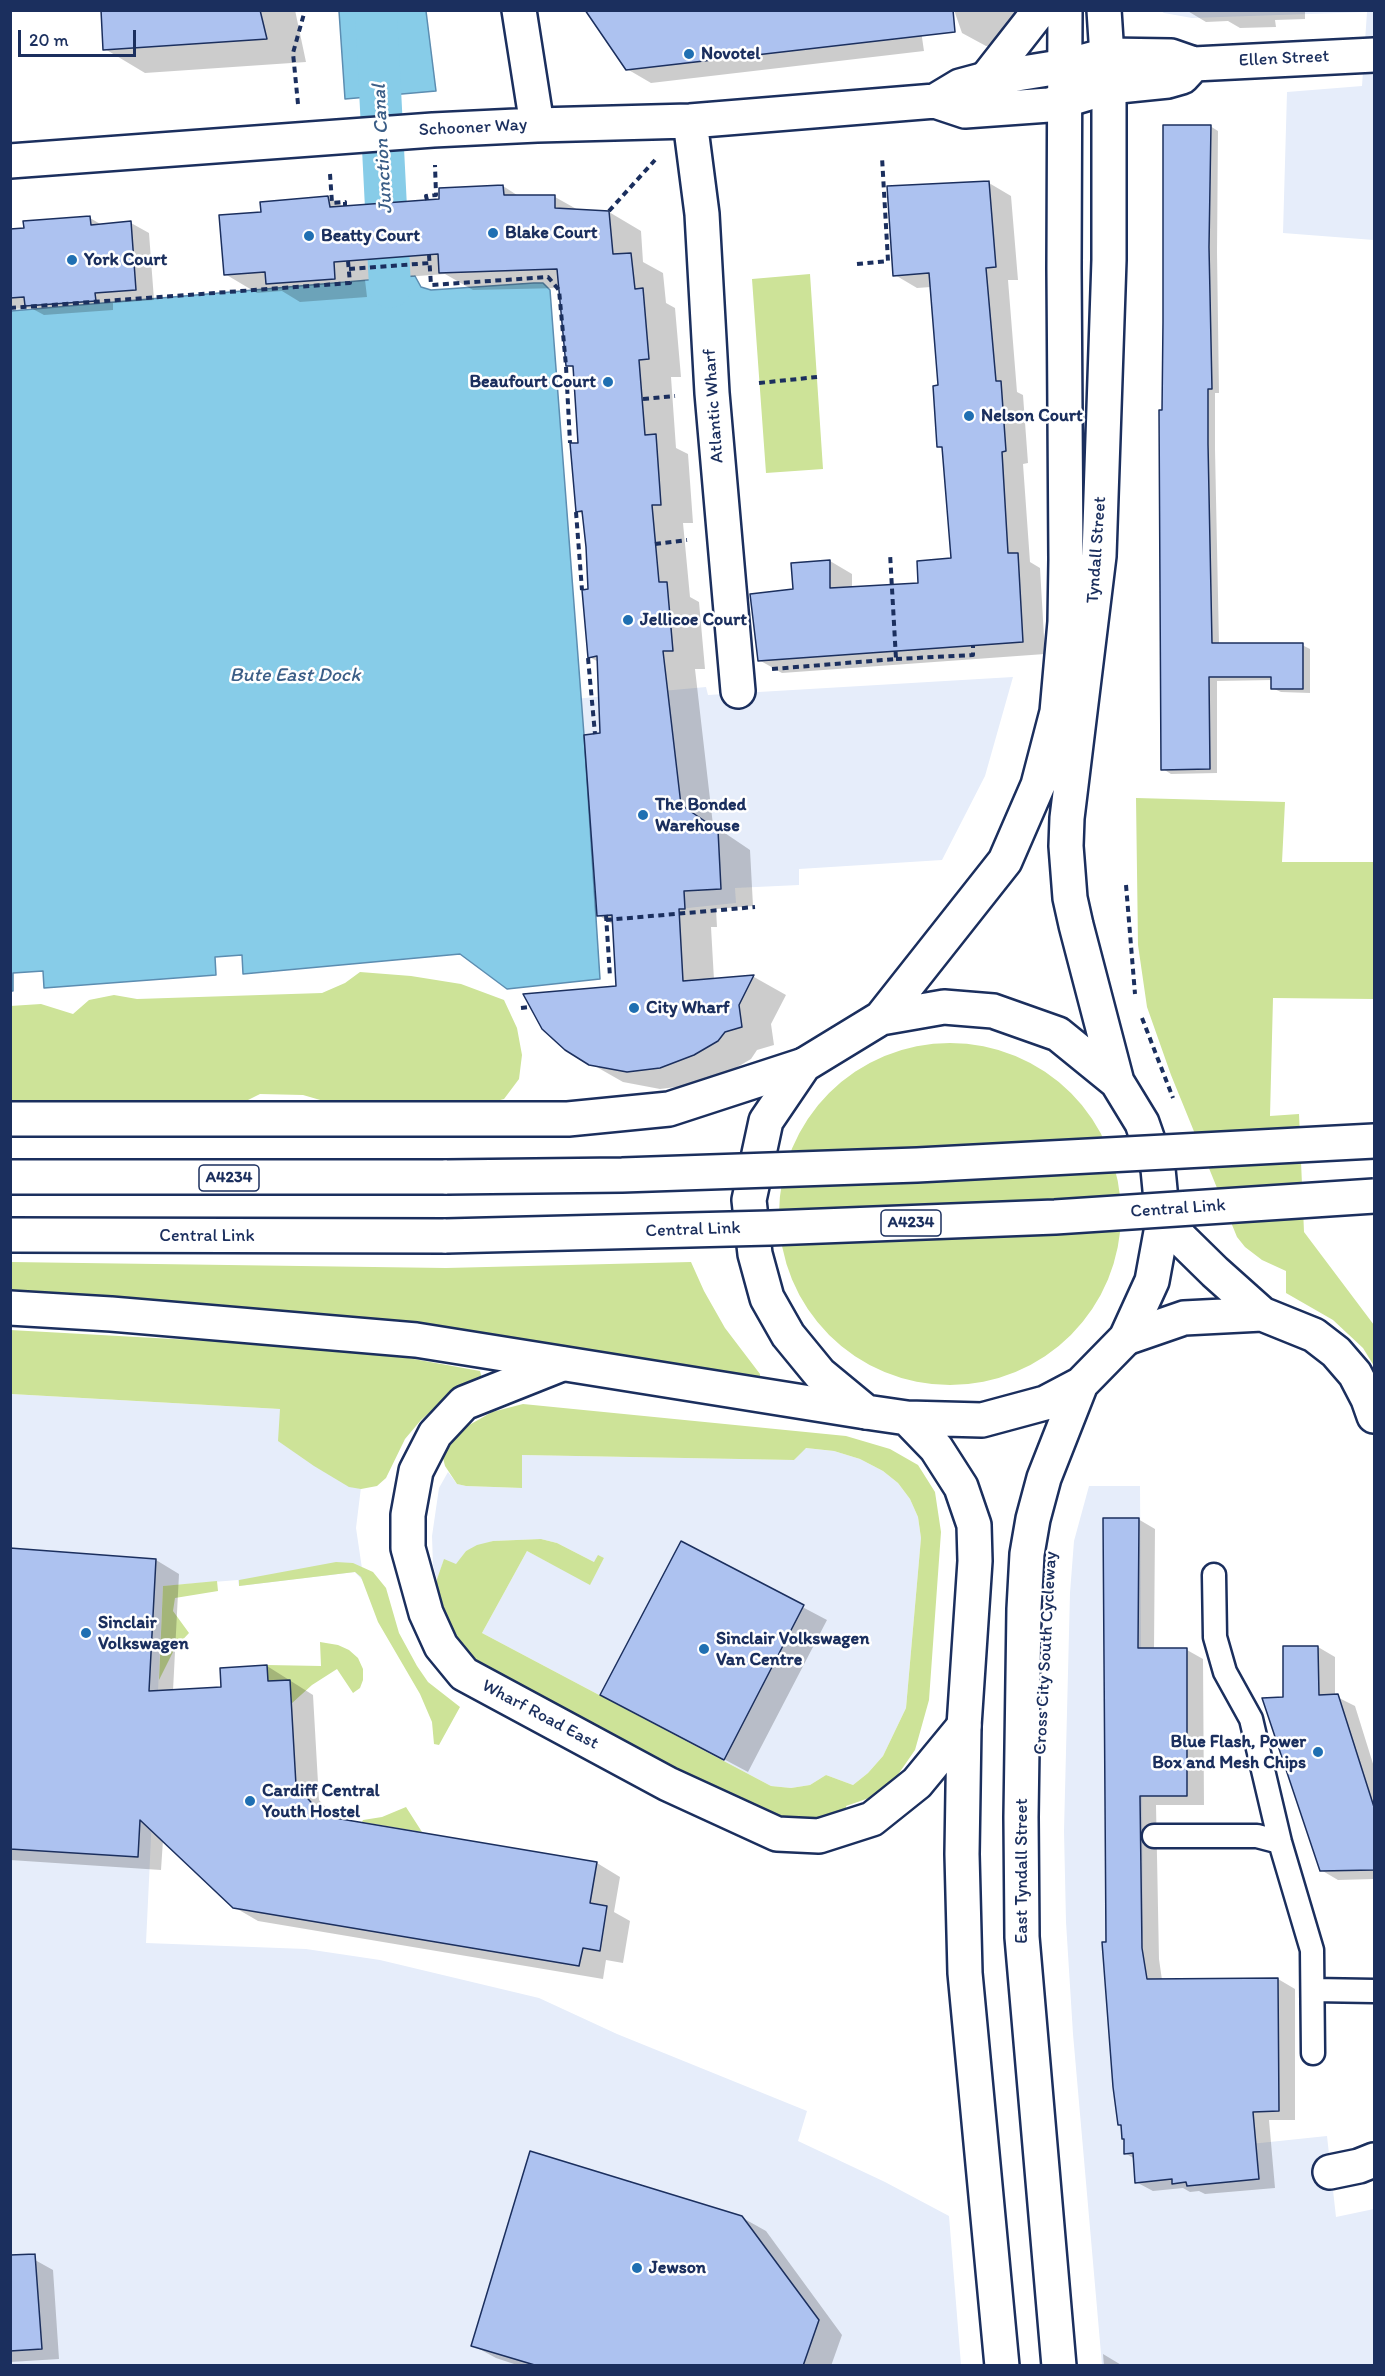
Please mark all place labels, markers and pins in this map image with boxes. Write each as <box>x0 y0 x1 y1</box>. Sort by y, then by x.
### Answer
place label: Novotel <box>701 43 760 65</box>
marker: Novotel <box>682 47 696 61</box>
place label: Blake Court <box>505 222 597 244</box>
place label: Beatty Court <box>321 225 420 247</box>
marker: Blake Court <box>486 226 500 240</box>
marker: Beatty Court <box>302 229 316 243</box>
place label: York Court <box>84 249 167 271</box>
marker: York Court <box>65 253 79 267</box>
place label: Beaufourt Court <box>469 371 596 393</box>
marker: Beaufourt Court <box>601 375 615 389</box>
place label: Nelson Court <box>981 405 1083 427</box>
marker: Nelson Court <box>962 409 976 423</box>
place label: Jellicoe Court <box>640 609 747 631</box>
marker: Jellicoe Court <box>621 613 635 627</box>
place label: The Bonded Warehouse <box>655 794 746 836</box>
marker: The Bonded Warehouse <box>636 808 650 822</box>
place label: City Wharf <box>646 997 730 1019</box>
marker: City Wharf <box>627 1001 641 1015</box>
place label: Sinclair Volkswagen <box>98 1612 189 1654</box>
marker: Sinclair Volkswagen <box>79 1626 93 1640</box>
place label: Sinclair Volkswagen Van Centre <box>716 1628 869 1670</box>
marker: Sinclair Volkswagen Van Centre <box>697 1642 711 1656</box>
place label: Blue Flash, Power Box and Mesh Chips <box>1152 1731 1306 1774</box>
marker: Blue Flash, Power Box and Mesh Chips <box>1311 1745 1325 1759</box>
place label: Cardiff Central Youth Hostel <box>262 1780 380 1822</box>
marker: Cardiff Central Youth Hostel <box>243 1794 257 1808</box>
place label: Jewson <box>649 2257 706 2279</box>
marker: Jewson <box>630 2261 644 2275</box>

